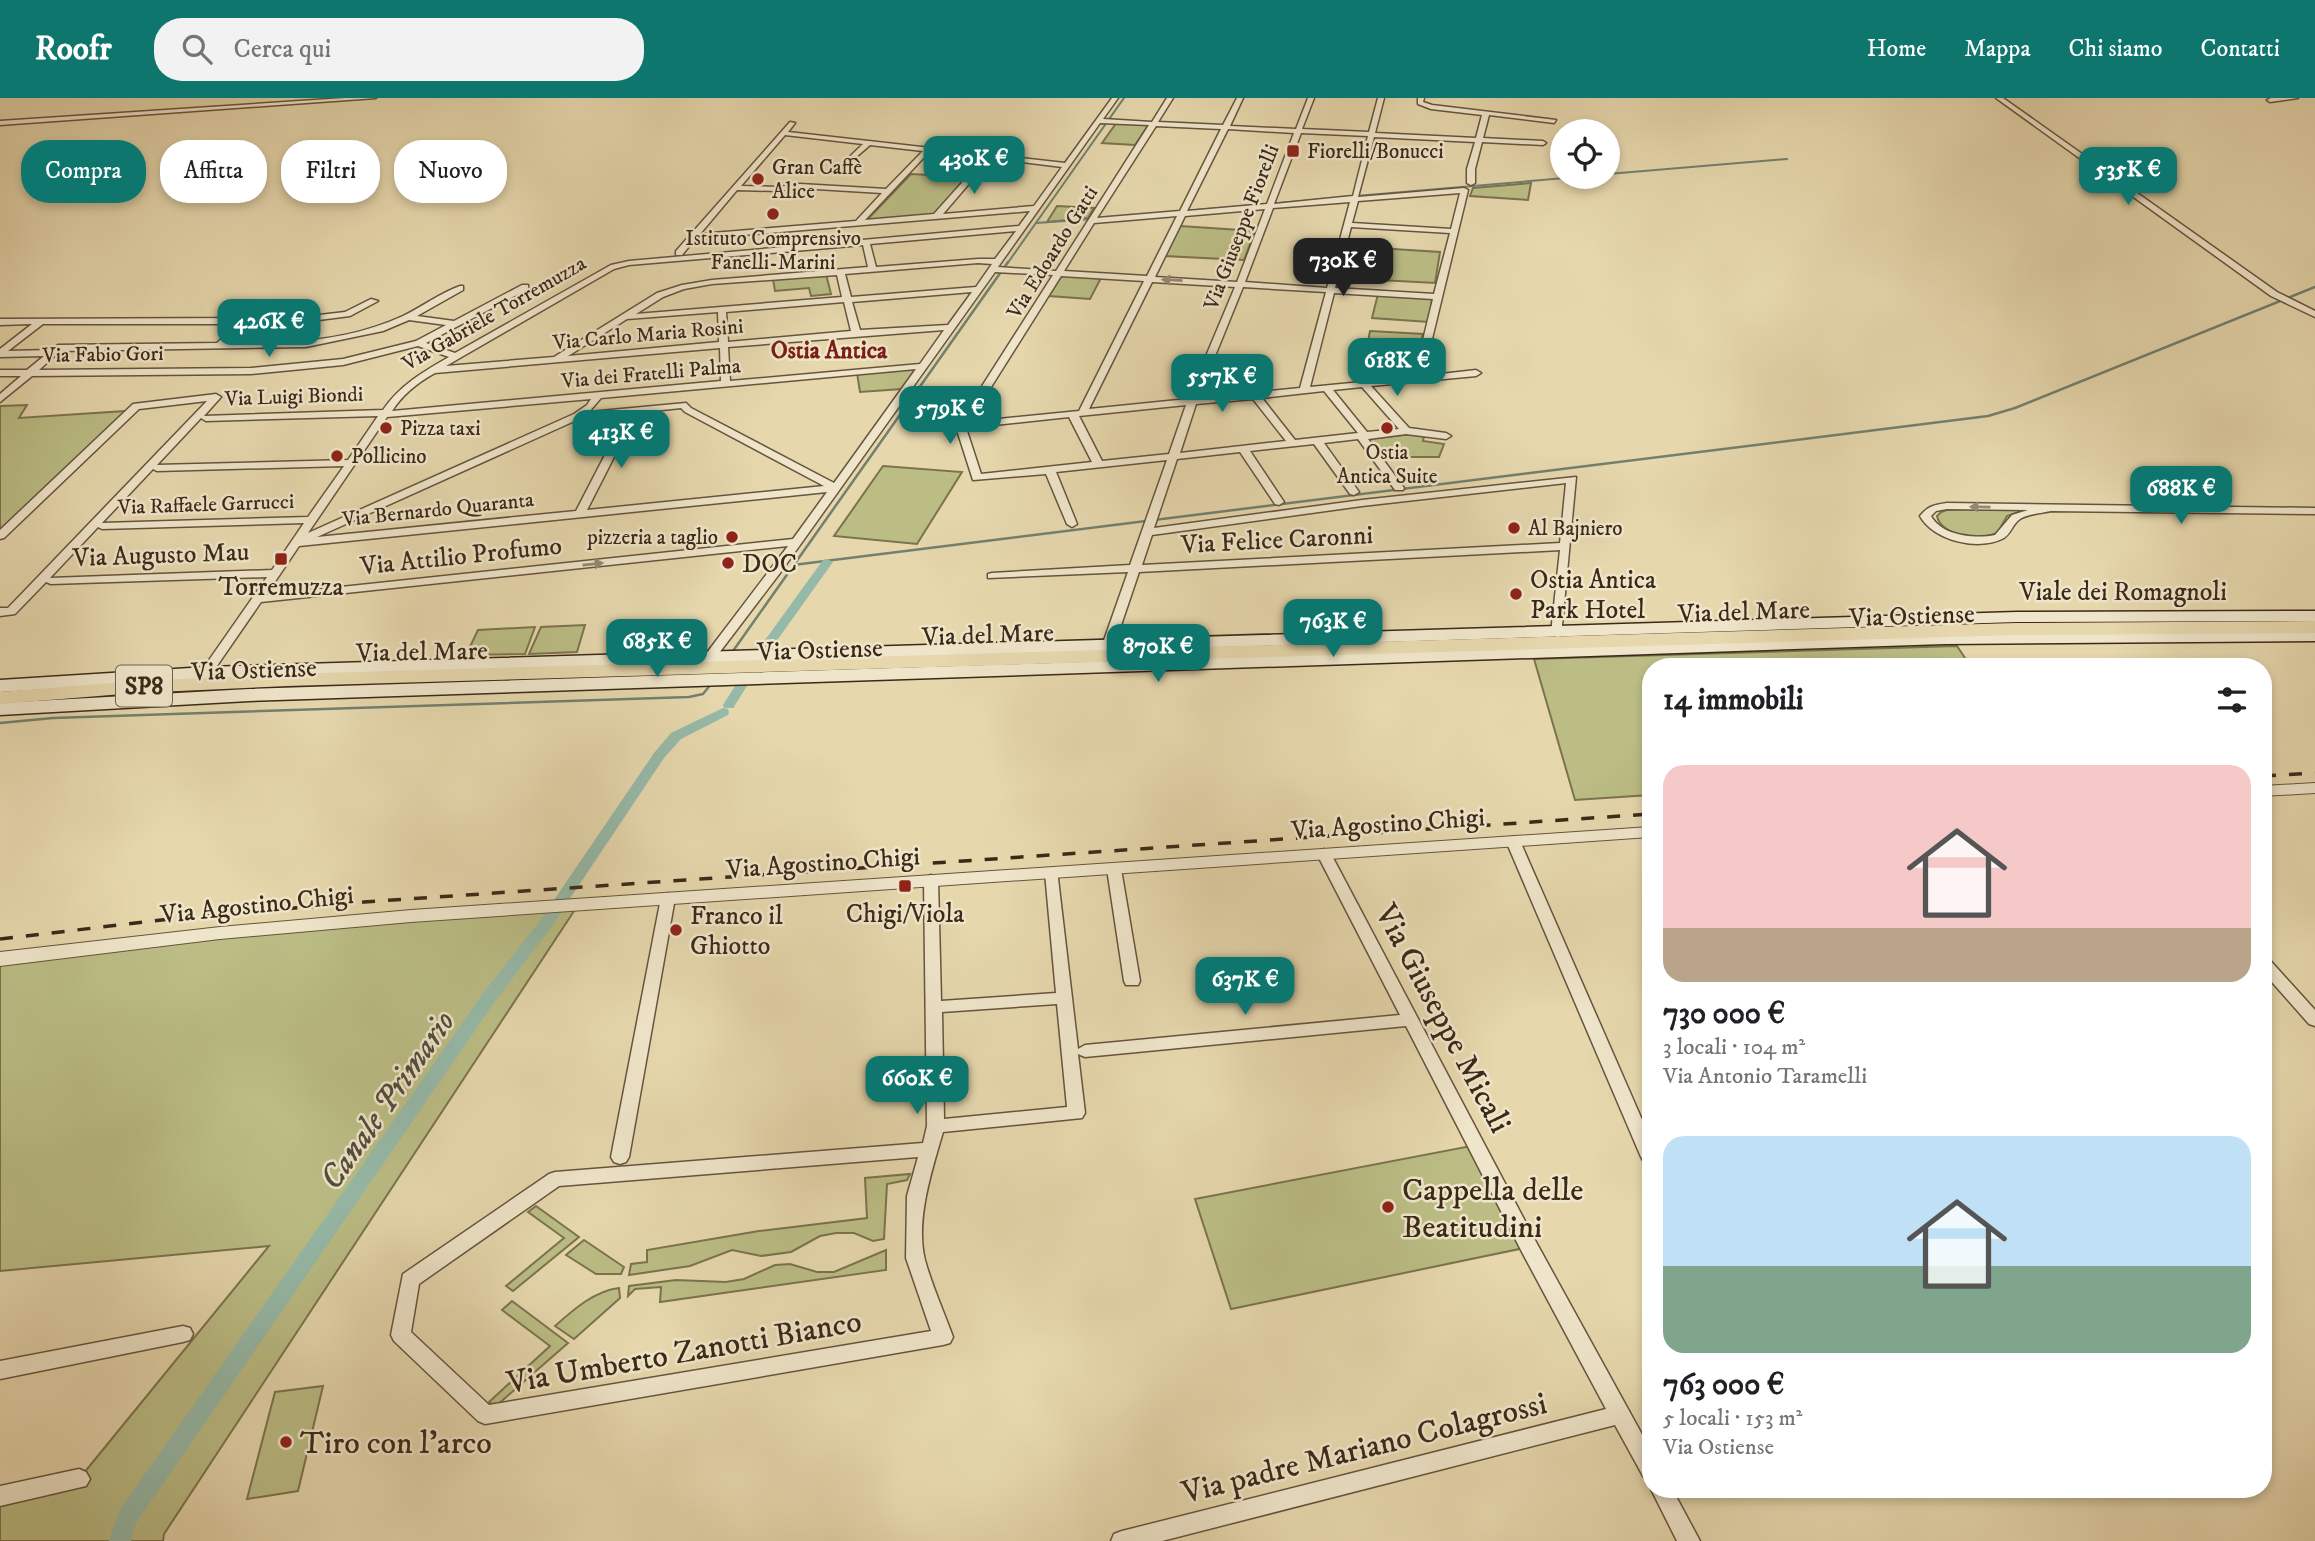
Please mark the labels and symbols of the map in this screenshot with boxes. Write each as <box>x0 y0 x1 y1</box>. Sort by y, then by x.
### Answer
pin: 430K € <box>917 136 1031 196</box>
place label: Fiorelli/Bonucci <box>1307 139 1444 165</box>
street label: Via Giuseppe Fiorelli <box>1198 141 1285 315</box>
marker: Fiorelli/Bonucci <box>1285 143 1301 159</box>
pin: 535K € <box>2071 148 2185 207</box>
place label: Gran Caffè Alice <box>772 155 862 205</box>
marker: Gran Caffè Alice <box>750 171 766 187</box>
street label: Via Edoardo Gatti <box>1001 181 1104 325</box>
marker: Istituto Comprensivo Fanelli-Marini <box>765 206 781 222</box>
place label: Istituto Comprensivo Fanelli-Marini <box>685 226 861 276</box>
pin: 730K € <box>1286 238 1400 298</box>
street label: Via Gabriele Torremuzza <box>397 251 591 378</box>
one-way arrow <box>1161 274 1183 285</box>
pin: 426K € <box>212 300 326 359</box>
street label: Via Carlo Maria Rosini <box>551 314 744 356</box>
district label: Ostia Antica <box>771 336 888 366</box>
pin: 618K € <box>1340 338 1454 398</box>
street label: Via Fabio Gori <box>41 341 164 369</box>
street label: Via dei Fratelli Palma <box>559 353 742 395</box>
pin: 557K € <box>1165 354 1279 414</box>
street label: Via Luigi Biondi <box>223 382 364 412</box>
pin: 579K € <box>893 386 1007 446</box>
pin: 413K € <box>564 410 678 470</box>
place label: Pizza taxi <box>400 416 481 442</box>
marker: Pizza taxi <box>378 420 394 436</box>
marker: Ostia Antica Suite <box>1379 420 1395 436</box>
place label: Ostia Antica Suite <box>1337 440 1438 490</box>
place label: Pollicino <box>351 444 427 470</box>
marker: Pollicino <box>329 448 345 464</box>
pin: 688K € <box>2124 466 2238 526</box>
street label: Via Bernardo Quaranta <box>340 487 535 533</box>
street label: Via Raffaele Garrucci <box>116 489 295 521</box>
one-way arrow <box>1969 501 1991 512</box>
place label: Al Bajniero <box>1528 516 1623 542</box>
street label: Via Felice Caronni <box>1179 519 1374 562</box>
marker: Al Bajniero <box>1506 520 1522 536</box>
place label: pizzeria a taglio <box>586 525 718 551</box>
street label: Via Attilio Profumo <box>358 529 564 584</box>
marker: pizzeria a taglio <box>724 529 740 545</box>
street label: Via Augusto Mau <box>71 536 250 575</box>
place label: DOC <box>742 548 797 581</box>
marker: Torremuzza <box>273 551 289 567</box>
marker: DOC <box>720 555 736 571</box>
one-way arrow <box>582 558 604 569</box>
place label: Ostia Antica Park Hotel <box>1530 564 1656 627</box>
place label: Torremuzza <box>218 571 344 604</box>
street label: Viale dei Romagnoli <box>2018 576 2227 609</box>
marker: Ostia Antica Park Hotel <box>1508 586 1524 602</box>
street label: Via del Mare <box>1677 594 1811 631</box>
street label: Via Ostiense <box>1848 598 1975 635</box>
pin: 763K € <box>1276 600 1390 659</box>
street label: Via del Mare <box>921 617 1055 654</box>
pin: 685K € <box>600 620 714 679</box>
pin: 870K € <box>1101 624 1215 684</box>
street label: Via Ostiense <box>756 632 883 669</box>
street label: Via del Mare <box>355 635 488 670</box>
street label: Via Ostiense <box>190 652 317 689</box>
road number: SP8 <box>116 666 172 706</box>
street label: Via Agostino Chigi <box>1289 801 1486 848</box>
street label: Via Agostino Chigi <box>724 840 921 887</box>
marker: Chigi/Viola <box>897 878 913 894</box>
street label: Via Agostino Chigi <box>158 879 355 932</box>
street label: Via Giuseppe Micali <box>1365 897 1519 1140</box>
place label: Chigi/Viola <box>846 898 964 931</box>
place label: Franco il Ghiotto <box>690 900 783 963</box>
marker: Franco il Ghiotto <box>668 922 684 938</box>
pin: 637K € <box>1188 958 1302 1017</box>
water label: Canale Primario <box>311 1003 465 1198</box>
pin: 660K € <box>860 1056 974 1116</box>
place label: Cappella delle Beatitudini <box>1402 1171 1584 1248</box>
marker: Cappella delle Beatitudini <box>1380 1199 1396 1215</box>
street label: Via Umberto Zanotti Bianco <box>503 1302 865 1404</box>
street label: Via padre Mariano Colagrossi <box>1177 1384 1551 1514</box>
place label: Tiro con l'arco <box>300 1424 492 1464</box>
marker: Tiro con l'arco <box>278 1434 294 1450</box>

